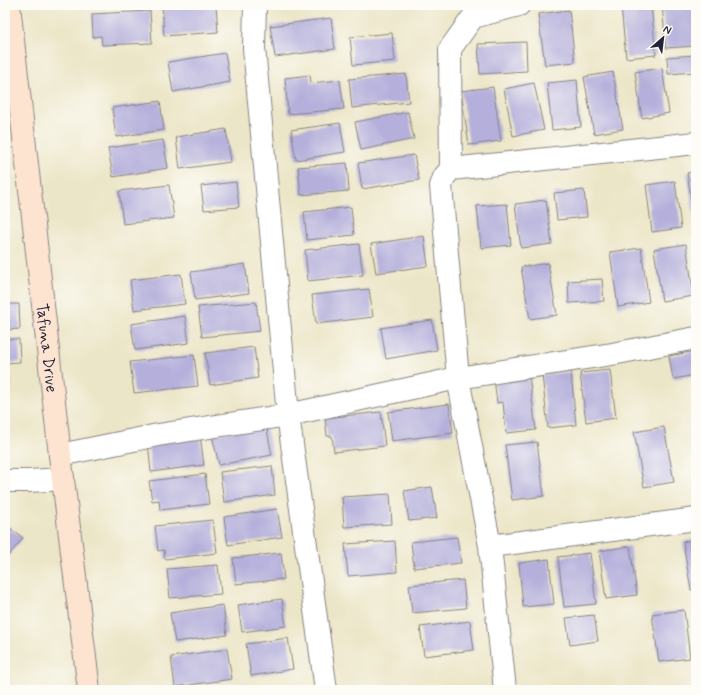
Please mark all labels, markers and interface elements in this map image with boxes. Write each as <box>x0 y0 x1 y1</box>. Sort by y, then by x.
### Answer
north arrow <box>643 18 683 58</box>
text: N <box>661 22 674 38</box>
street label: Tafuna Drive <box>31 302 62 394</box>

